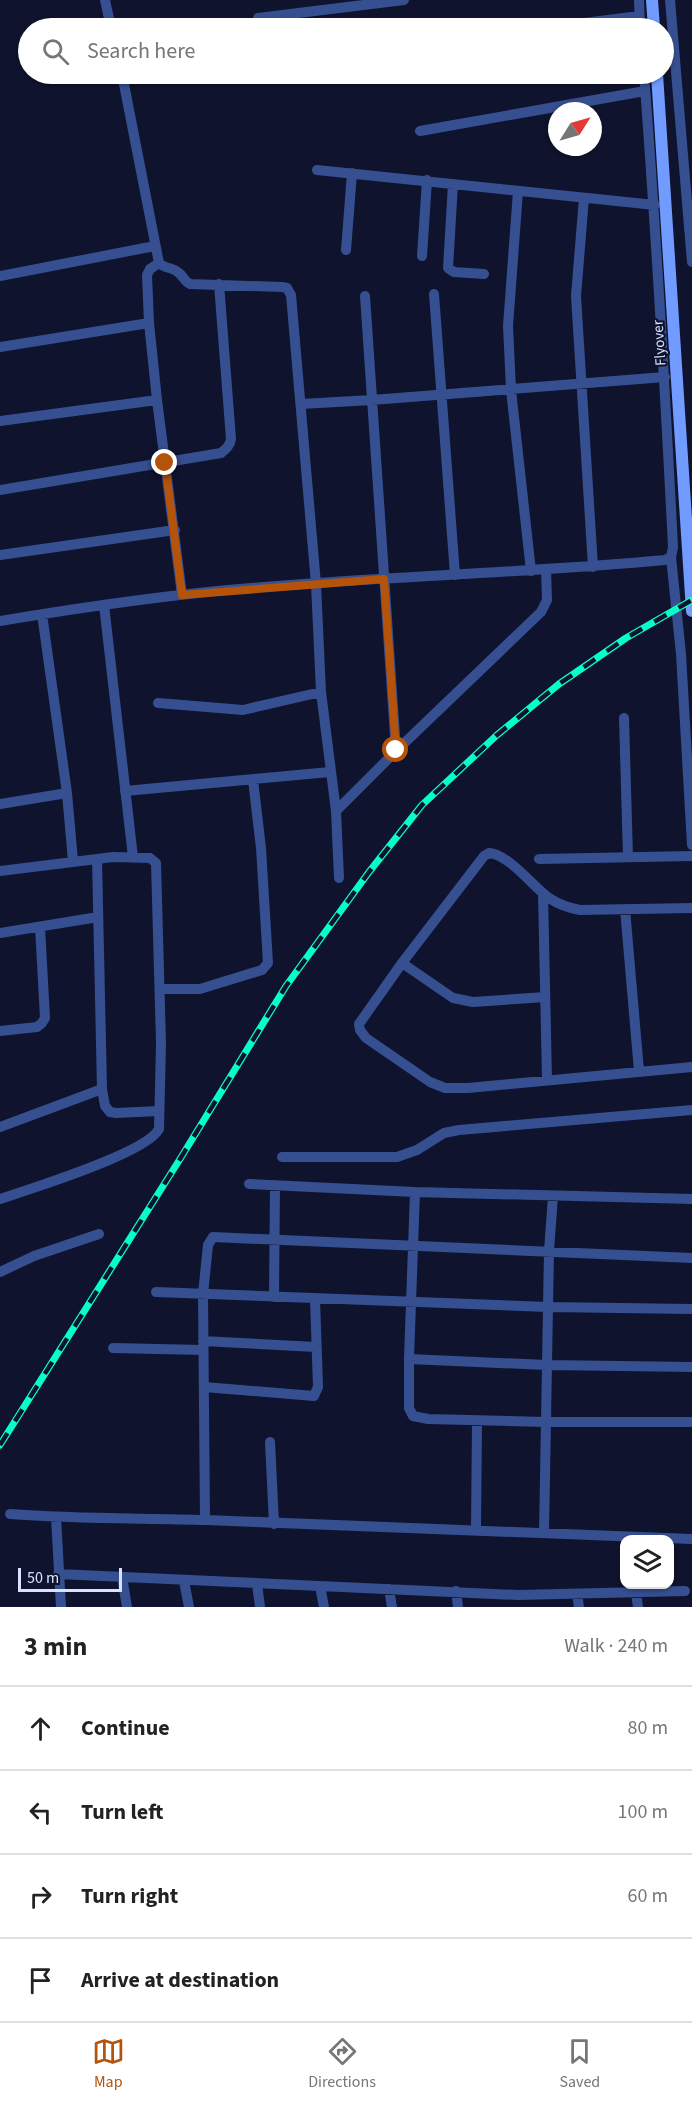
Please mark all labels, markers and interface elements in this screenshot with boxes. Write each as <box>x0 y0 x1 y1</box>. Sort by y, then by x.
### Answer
search box <box>18 18 674 84</box>
icon: search <box>39 35 72 68</box>
text: Search here <box>87 35 195 67</box>
north arrow <box>548 102 602 156</box>
street label: Flyover <box>647 319 672 367</box>
route end <box>151 449 177 475</box>
route start <box>382 736 408 762</box>
map controls <box>620 1535 674 1589</box>
button: layers <box>620 1535 674 1589</box>
scale bar <box>18 1565 122 1592</box>
text: 50 m <box>27 1567 59 1589</box>
text: 3 min <box>24 1628 87 1665</box>
text: Walk · 240 m <box>564 1632 668 1660</box>
icon: ahead <box>24 1712 57 1745</box>
text: Continue <box>81 1712 170 1744</box>
text: 80 m <box>628 1714 668 1742</box>
icon: left <box>24 1796 57 1829</box>
text: Turn left <box>81 1796 163 1828</box>
text: 100 m <box>618 1798 668 1826</box>
icon: right <box>24 1880 57 1913</box>
text: Turn right <box>81 1880 178 1912</box>
text: 60 m <box>628 1882 668 1910</box>
icon: arrive <box>24 1964 57 1997</box>
text: Arrive at destination <box>81 1964 279 1996</box>
tab: Map <box>92 2035 125 2093</box>
tab: Directions <box>308 2035 376 2093</box>
tab: Saved <box>559 2035 600 2093</box>

